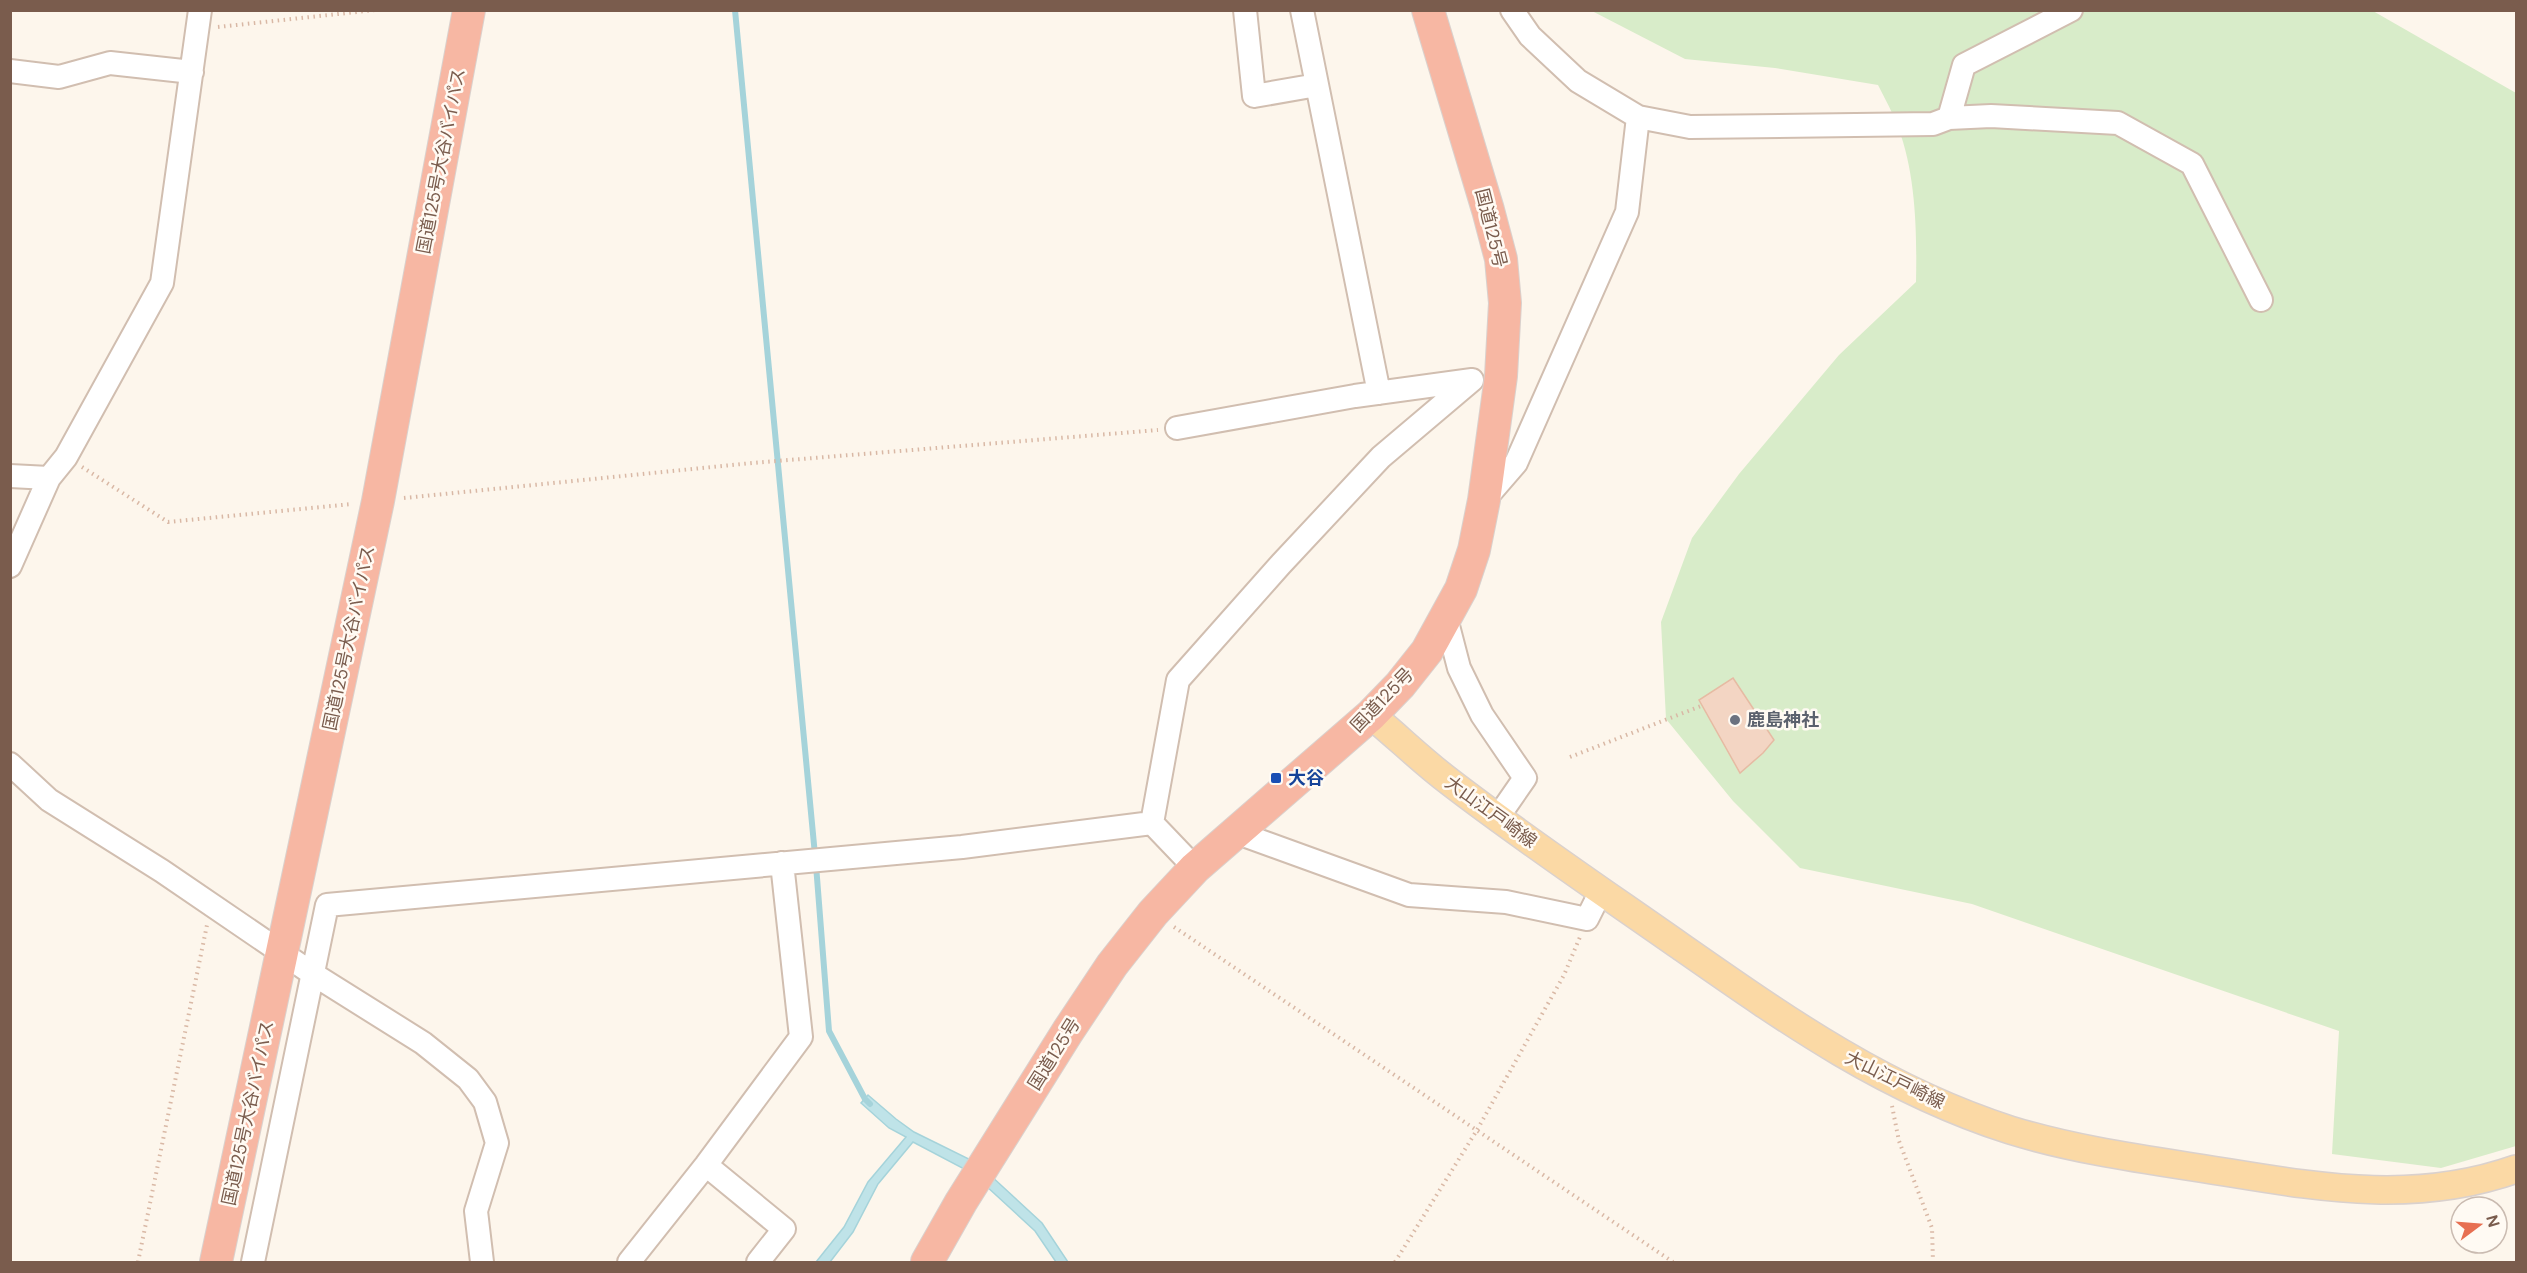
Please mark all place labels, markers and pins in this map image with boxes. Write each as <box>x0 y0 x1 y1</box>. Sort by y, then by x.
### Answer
place label: 鹿島神社 <box>1747 708 1819 732</box>
marker: 鹿島神社 <box>1728 713 1742 727</box>
place label: 大谷 <box>1288 766 1324 790</box>
marker: 大谷 <box>1269 771 1283 785</box>

